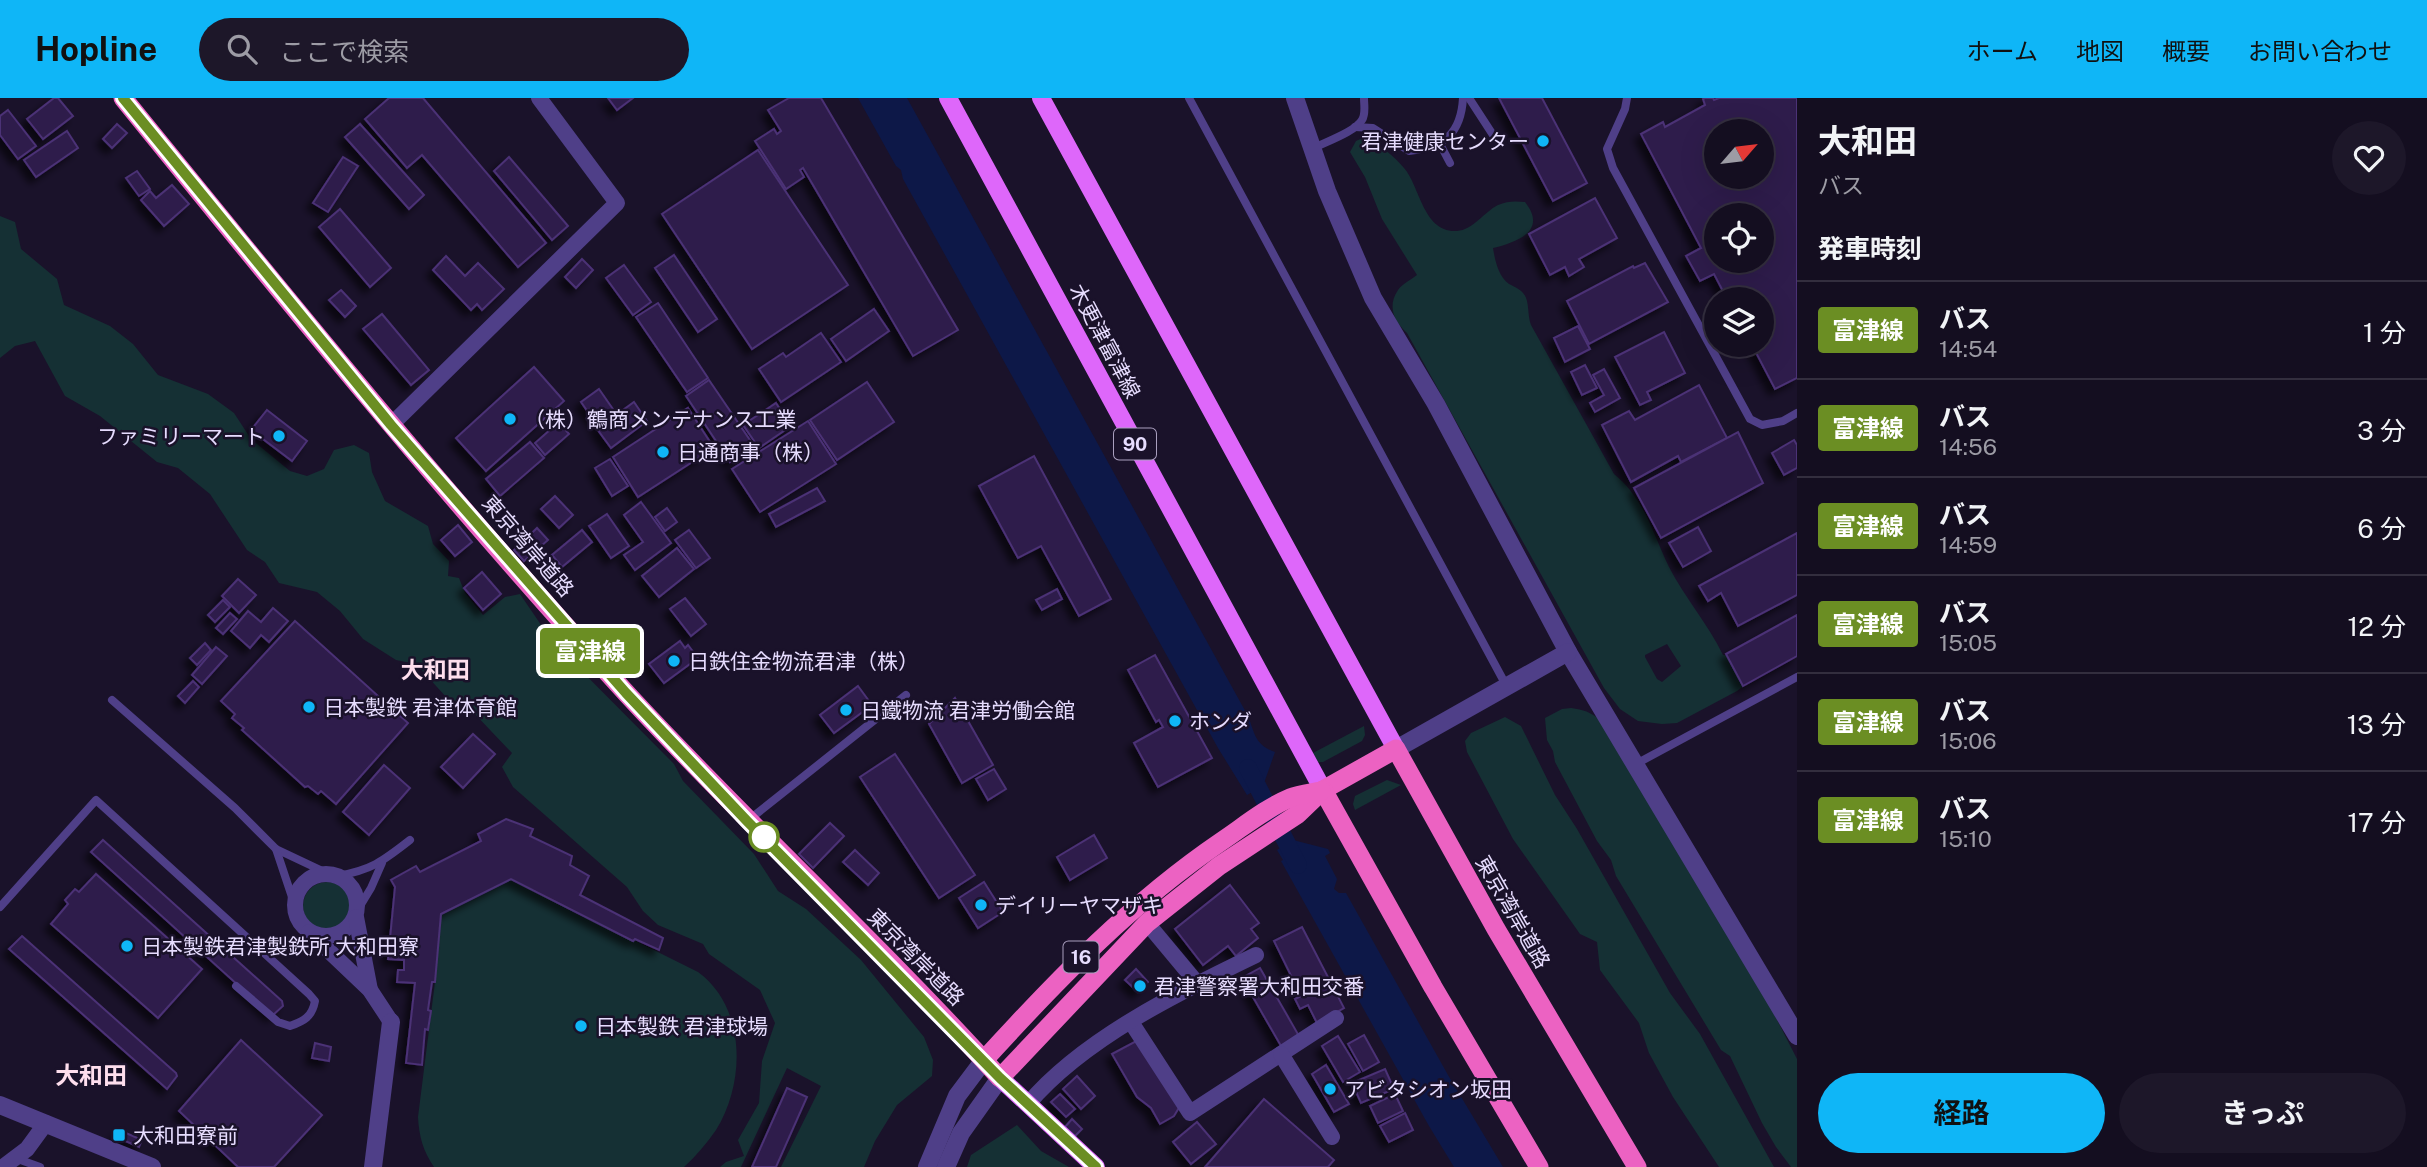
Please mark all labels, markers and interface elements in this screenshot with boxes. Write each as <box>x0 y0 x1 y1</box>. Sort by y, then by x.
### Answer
search box <box>199 18 689 81</box>
text: Hopline <box>35 30 157 68</box>
icon: search <box>223 30 261 68</box>
text: ここで検索 <box>279 36 409 67</box>
text: ホーム <box>1967 37 2038 65</box>
text: 地図 <box>2076 37 2124 65</box>
text: 概要 <box>2162 37 2210 65</box>
text: お問い合わせ <box>2248 37 2392 65</box>
north arrow <box>1704 119 1774 189</box>
map controls <box>1704 119 1774 357</box>
button: heart <box>2332 121 2406 195</box>
text: 大和田 <box>1818 122 1917 160</box>
place label: 君津健康センター <box>1361 129 1529 154</box>
marker: 君津健康センター <box>1535 133 1551 149</box>
text: バス <box>1818 172 1864 199</box>
button: locate <box>1704 203 1774 273</box>
text: 発車時刻 <box>1818 233 1922 264</box>
street label: 木更津富津線 <box>1064 280 1146 402</box>
button: layers <box>1704 287 1774 357</box>
text: バス <box>1939 303 1991 334</box>
text: 富津線 <box>1832 316 1904 344</box>
text: 1 分 <box>2363 317 2406 348</box>
text: 14:54 <box>1939 335 1997 362</box>
text: バス <box>1939 401 1991 432</box>
place label: （株）鶴商メンテナンス工業 <box>524 407 797 432</box>
marker: （株）鶴商メンテナンス工業 <box>502 411 518 427</box>
text: 富津線 <box>1832 414 1904 442</box>
text: 3 分 <box>2357 415 2406 446</box>
place label: ファミリーマート <box>97 424 265 449</box>
marker: ファミリーマート <box>271 428 287 444</box>
road number: 90 <box>1114 428 1156 460</box>
text: 14:56 <box>1939 433 1997 460</box>
place label: 日通商事（株） <box>677 440 824 465</box>
marker: 日通商事（株） <box>655 444 671 460</box>
street label: 東京湾岸道路 <box>477 490 579 602</box>
text: バス <box>1939 499 1991 530</box>
text: 富津線 <box>1832 512 1904 540</box>
text: 6 分 <box>2357 513 2406 544</box>
text: 14:59 <box>1939 531 1997 558</box>
text: バス <box>1939 597 1991 628</box>
text: 富津線 <box>1832 610 1904 638</box>
text: 12 分 <box>2348 611 2406 642</box>
line badge: 富津線 <box>550 628 630 674</box>
text: 15:05 <box>1939 629 1997 656</box>
text: 富津線 <box>554 637 626 665</box>
place label: 日鉄住金物流君津（株） <box>688 649 919 674</box>
marker: 日鉄住金物流君津（株） <box>666 653 682 669</box>
district label: 大和田 <box>401 656 470 683</box>
place label: 日本製鉄 君津体育館 <box>323 695 517 720</box>
text: バス <box>1939 695 1991 726</box>
place label: 日鐵物流 君津労働会館 <box>860 698 1075 723</box>
marker: 日本製鉄 君津体育館 <box>301 699 317 715</box>
marker: 日鐵物流 君津労働会館 <box>838 702 854 718</box>
text: 富津線 <box>1832 708 1904 736</box>
place label: ホンダ <box>1189 709 1252 734</box>
text: 13 分 <box>2347 709 2406 740</box>
marker: ホンダ <box>1167 713 1183 729</box>
text: 15:06 <box>1939 727 1997 754</box>
text: バス <box>1939 793 1991 824</box>
text: 富津線 <box>1832 806 1904 834</box>
text: 17 分 <box>2347 807 2406 838</box>
unlabelled marker <box>749 822 779 852</box>
text: 15:10 <box>1939 825 1992 852</box>
street label: 東京湾岸道路 <box>1471 851 1555 973</box>
place label: デイリーヤマザキ <box>995 893 1163 918</box>
marker: デイリーヤマザキ <box>973 897 989 913</box>
street label: 東京湾岸道路 <box>863 904 969 1010</box>
place label: 日本製鉄君津製鉄所 大和田寮 <box>141 934 419 959</box>
marker: 日本製鉄君津製鉄所 大和田寮 <box>119 938 135 954</box>
road number: 16 <box>1064 942 1098 972</box>
place label: 君津警察署大和田交番 <box>1154 974 1364 999</box>
marker: 君津警察署大和田交番 <box>1132 978 1148 994</box>
place label: 日本製鉄 君津球場 <box>595 1014 768 1039</box>
marker: 日本製鉄 君津球場 <box>573 1018 589 1034</box>
district label: 大和田 <box>55 1061 127 1089</box>
button: 経路 <box>1818 1073 2105 1153</box>
button: きっぷ <box>2119 1073 2406 1153</box>
place label: アビタシオン坂田 <box>1344 1077 1512 1102</box>
marker: アビタシオン坂田 <box>1322 1081 1338 1097</box>
place label: 大和田寮前 <box>133 1123 238 1148</box>
marker: 大和田寮前 <box>111 1127 127 1143</box>

